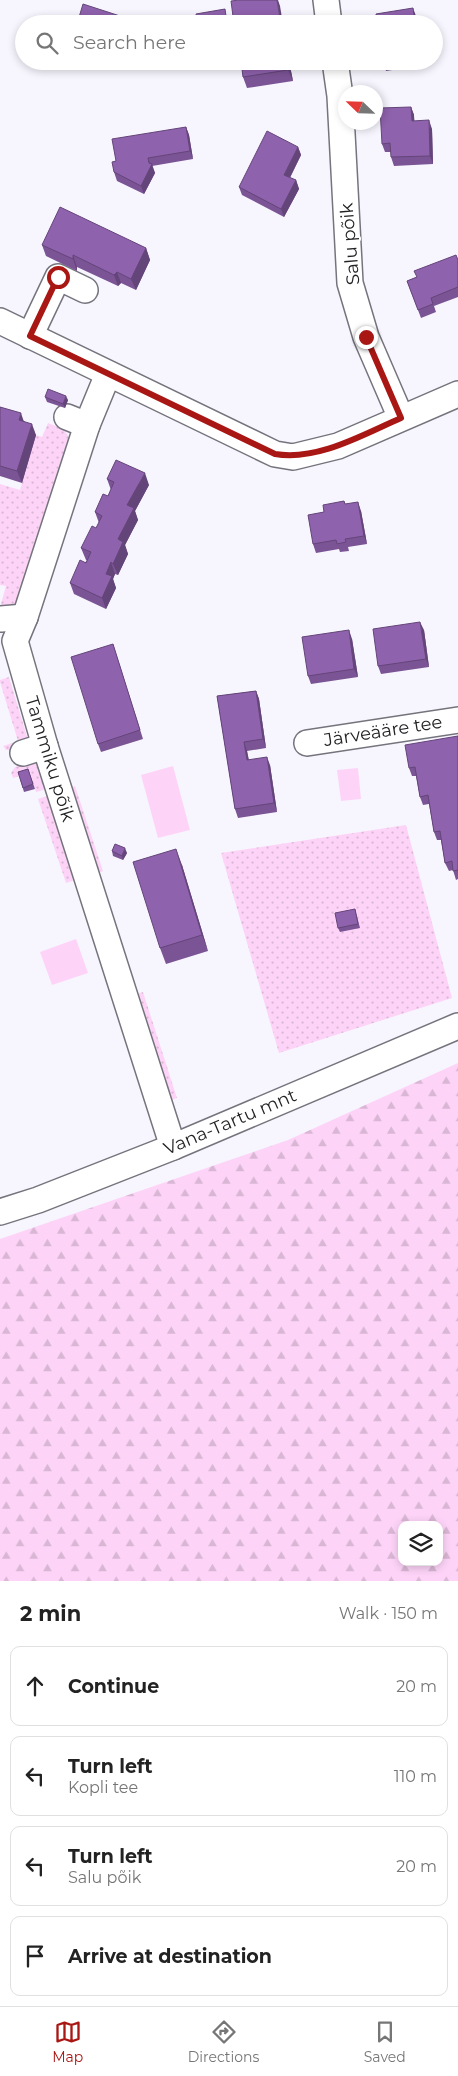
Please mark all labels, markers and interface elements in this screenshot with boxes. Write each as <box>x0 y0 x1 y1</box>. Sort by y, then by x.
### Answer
search box <box>15 15 443 70</box>
icon: search <box>33 29 61 57</box>
text: Search here <box>73 31 186 54</box>
north arrow <box>338 85 383 130</box>
street label: Salu põik <box>335 202 365 286</box>
route start <box>47 266 70 289</box>
route end <box>355 326 378 349</box>
street label: Tammiku põik <box>20 694 80 825</box>
street label: Järveääre tee <box>321 711 444 751</box>
street label: Vana-Tartu mnt <box>160 1084 300 1160</box>
map controls <box>398 1521 443 1566</box>
button: layers <box>398 1521 443 1566</box>
text: 2 min <box>20 1601 81 1626</box>
text: Walk · 150 m <box>339 1604 438 1623</box>
icon: ahead <box>21 1672 49 1700</box>
text: Continue <box>68 1675 159 1698</box>
text: 20 m <box>396 1677 437 1696</box>
text: Turn left <box>68 1755 153 1778</box>
icon: left <box>21 1762 49 1790</box>
text: 110 m <box>394 1767 437 1786</box>
text: Kopli tee <box>68 1778 138 1797</box>
text: Turn left <box>68 1845 153 1868</box>
icon: left <box>21 1852 49 1880</box>
text: 20 m <box>396 1857 437 1876</box>
text: Salu põik <box>68 1868 141 1887</box>
icon: arrive <box>21 1942 49 1970</box>
text: Arrive at destination <box>68 1945 272 1968</box>
tab: Map <box>52 2018 83 2066</box>
tab: Directions <box>188 2018 259 2066</box>
tab: Saved <box>364 2018 406 2066</box>

